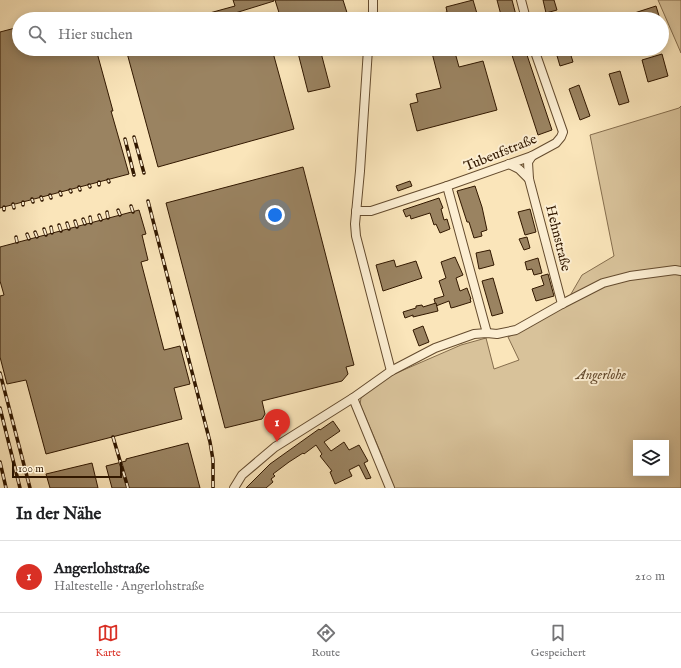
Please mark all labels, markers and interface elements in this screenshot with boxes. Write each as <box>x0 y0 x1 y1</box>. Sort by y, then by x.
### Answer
search box <box>12 12 669 56</box>
icon: search <box>26 23 48 45</box>
text: Hier suchen <box>58 25 133 44</box>
street label: Tubeufstraße <box>461 130 540 176</box>
street label: Hehnstraße <box>541 203 575 274</box>
your location <box>265 205 285 225</box>
park label: Angerlohe <box>574 366 626 385</box>
pin: 1 <box>264 409 290 442</box>
map controls <box>633 440 669 476</box>
button: layers <box>633 440 669 476</box>
scale bar <box>12 460 122 479</box>
text: 100 m <box>18 462 44 476</box>
text: In der Nähe <box>16 504 101 525</box>
text: Angerlohstraße <box>54 559 150 578</box>
text: 1 <box>27 568 31 585</box>
text: 210 m <box>635 568 665 585</box>
text: Haltestelle · Angerlohstraße <box>54 578 204 595</box>
tab: Karte <box>95 622 121 660</box>
tab: Route <box>311 622 340 660</box>
tab: Gespeichert <box>531 622 586 660</box>

